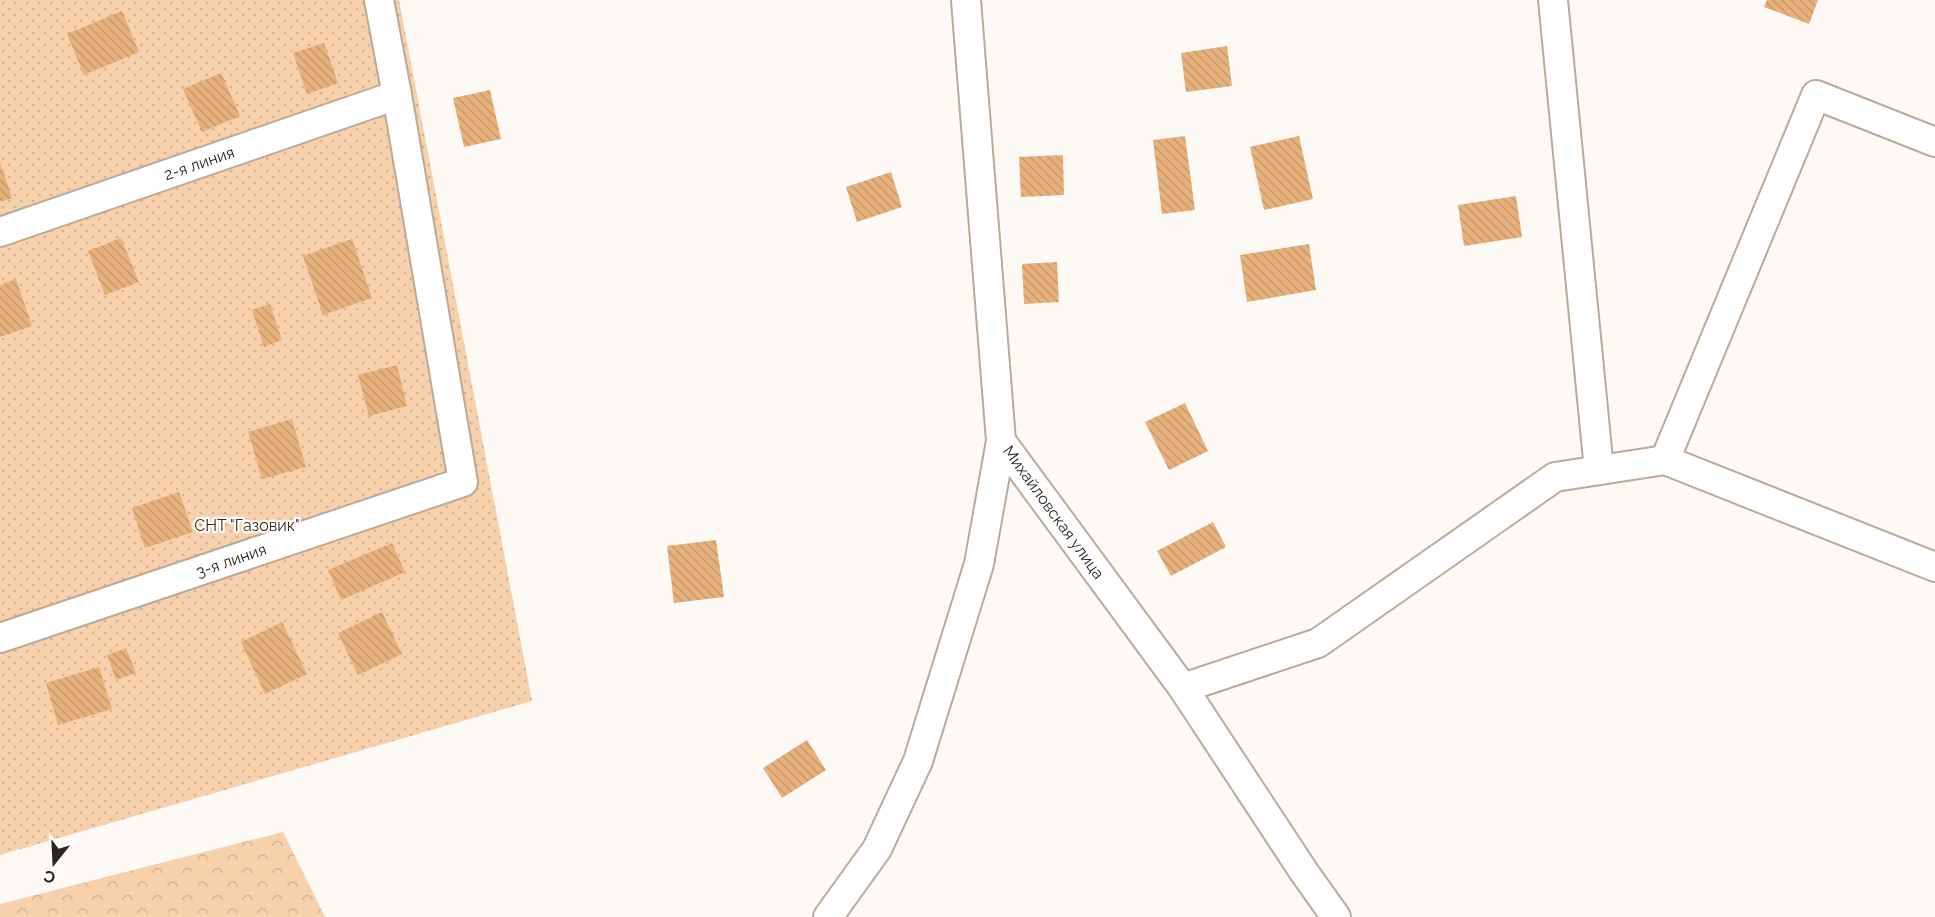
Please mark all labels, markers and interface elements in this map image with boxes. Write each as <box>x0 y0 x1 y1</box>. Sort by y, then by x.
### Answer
street label: 2-я линия <box>161 143 237 184</box>
street label: Михайловская улица <box>999 442 1108 583</box>
park label: СНТ "Газовик" <box>194 516 300 535</box>
street label: 3-я линия <box>193 540 269 581</box>
north arrow <box>24 833 84 893</box>
text: С <box>41 866 58 888</box>

